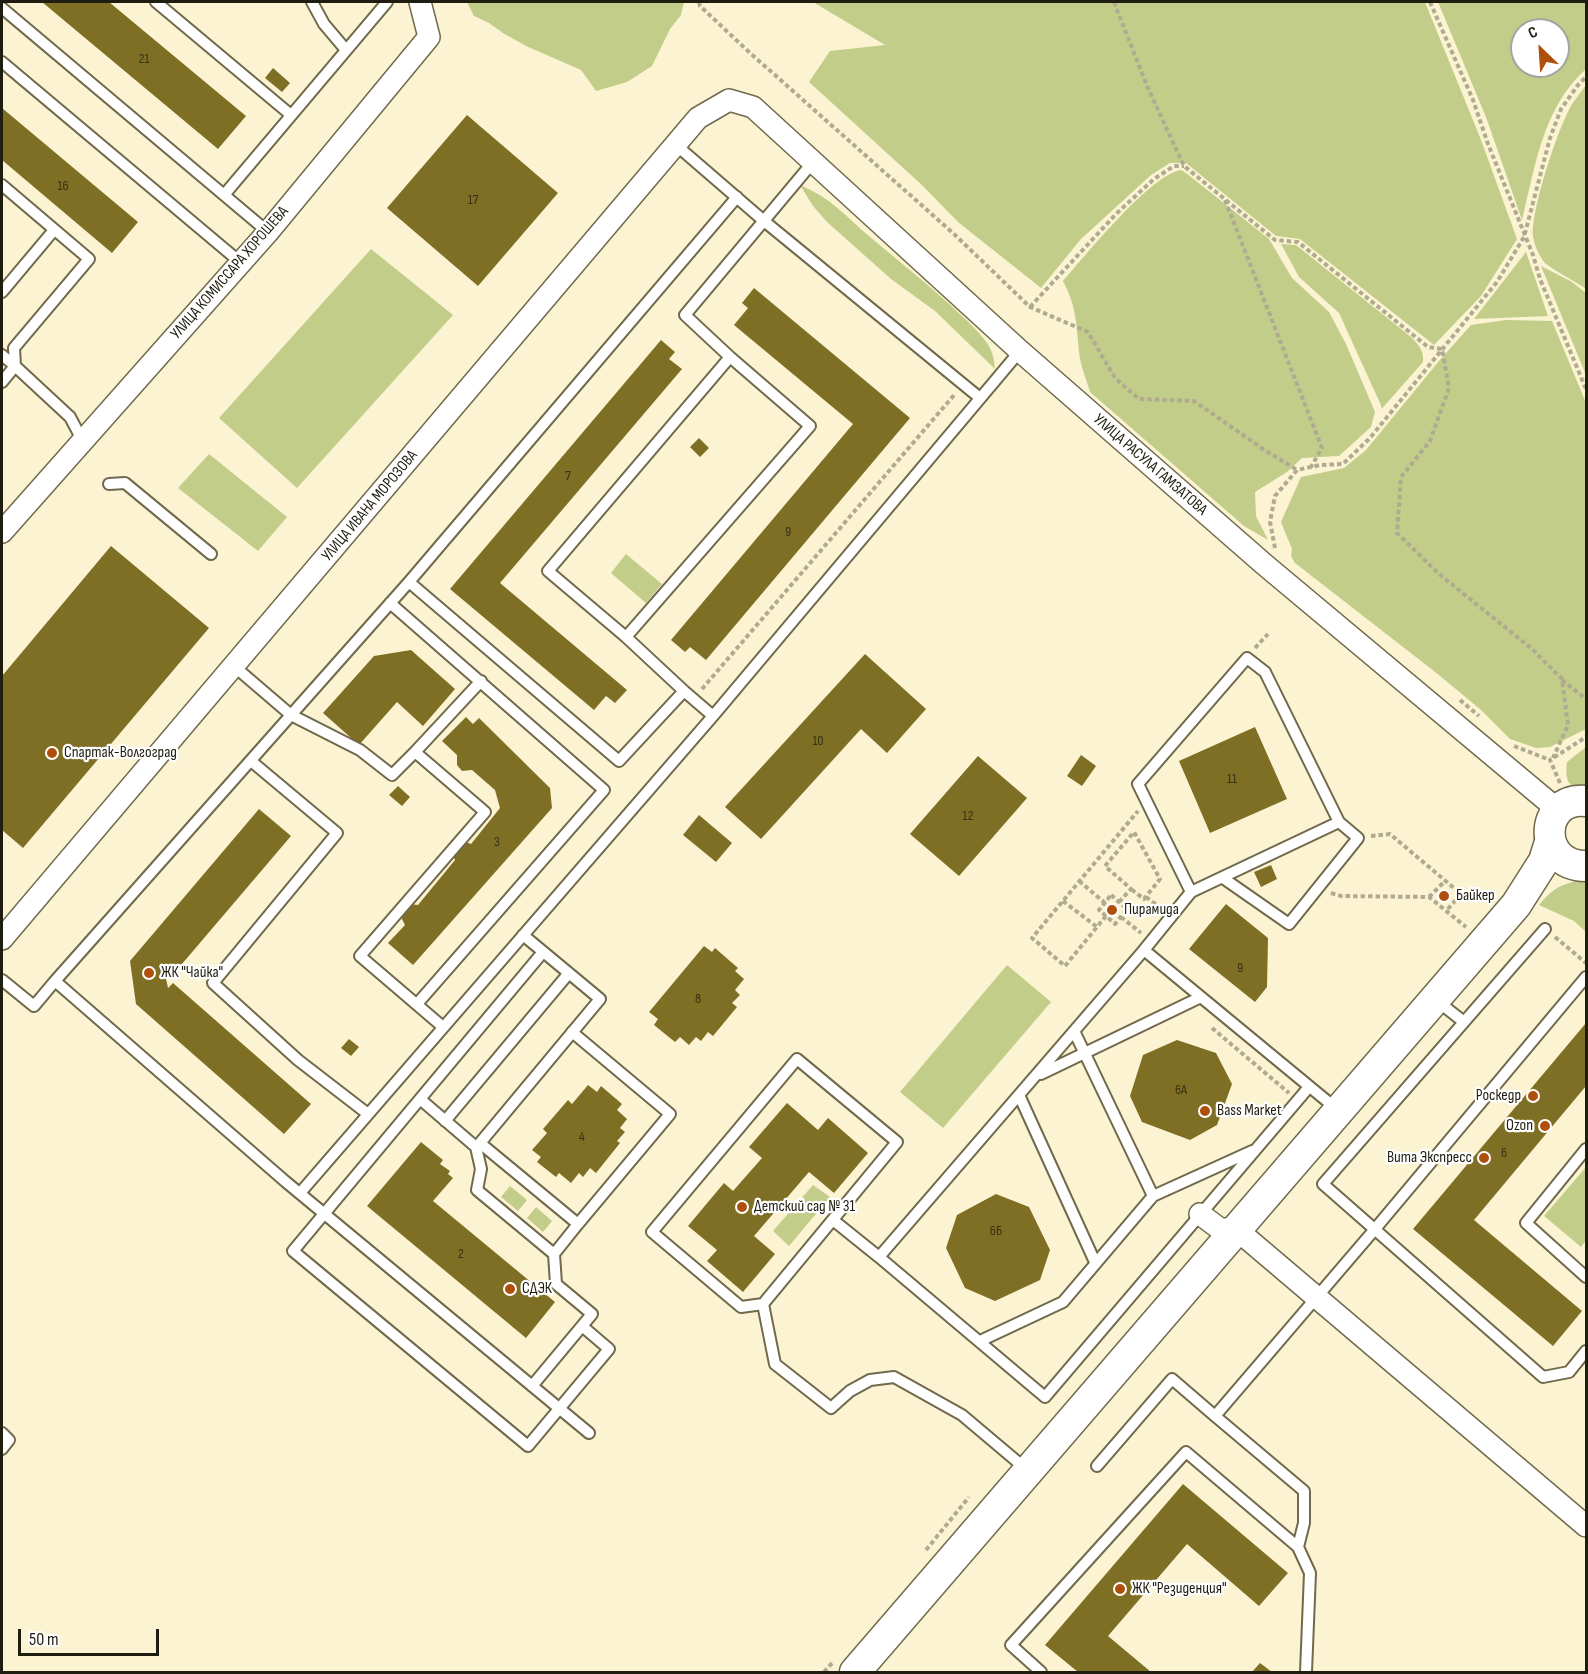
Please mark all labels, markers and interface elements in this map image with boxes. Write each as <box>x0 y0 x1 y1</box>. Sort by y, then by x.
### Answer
north arrow <box>1510 18 1570 78</box>
text: С <box>1525 23 1541 43</box>
house number: 21 <box>139 51 149 67</box>
house number: 16 <box>57 178 69 194</box>
house number: 17 <box>468 192 478 208</box>
street label: УЛИЦА КОМИССАРА ХОРОШЕВА <box>167 203 293 343</box>
street label: УЛИЦА РАСУЛА ГАМЗАТОВА <box>1089 410 1211 520</box>
street label: УЛИЦА ИВАНА МОРОЗОВА <box>318 447 422 565</box>
house number: 7 <box>565 468 571 484</box>
house number: 9 <box>785 524 791 540</box>
house number: 10 <box>812 733 824 749</box>
place label: Спартак-Волгоград <box>64 743 177 763</box>
marker: Спартак-Волгоград <box>45 746 59 760</box>
house number: 11 <box>1227 771 1237 787</box>
house number: 12 <box>963 808 973 824</box>
house number: 3 <box>494 834 500 850</box>
place label: Байкер <box>1456 886 1495 906</box>
marker: Байкер <box>1437 889 1451 903</box>
place label: Пирамида <box>1124 900 1179 920</box>
marker: Пирамида <box>1105 903 1119 917</box>
house number: 9 <box>1237 960 1243 976</box>
place label: ЖК "Чайка" <box>161 963 223 983</box>
marker: ЖК "Чайка" <box>142 966 156 980</box>
house number: 8 <box>695 991 701 1007</box>
house number: 6А <box>1175 1082 1187 1098</box>
place label: Роскедр <box>1476 1086 1521 1106</box>
marker: Роскедр <box>1526 1089 1540 1103</box>
place label: Bass Market <box>1217 1101 1282 1121</box>
marker: Bass Market <box>1198 1104 1212 1118</box>
place label: Ozon <box>1506 1116 1533 1136</box>
marker: Ozon <box>1538 1119 1552 1133</box>
house number: 4 <box>579 1129 585 1145</box>
house number: 6 <box>1501 1145 1507 1161</box>
place label: Вита Экспресс <box>1387 1148 1472 1168</box>
marker: Вита Экспресс <box>1477 1151 1491 1165</box>
place label: Детский сад № 31 <box>754 1197 855 1217</box>
marker: Детский сад № 31 <box>735 1200 749 1214</box>
house number: 6Б <box>990 1223 1002 1239</box>
house number: 2 <box>458 1246 464 1262</box>
place label: СДЭК <box>522 1279 552 1299</box>
marker: СДЭК <box>503 1282 517 1296</box>
place label: ЖК "Резиденция" <box>1132 1579 1227 1599</box>
marker: ЖК "Резиденция" <box>1113 1582 1127 1596</box>
scale bar <box>21 1617 162 1655</box>
text: 50 m <box>29 1629 59 1650</box>

